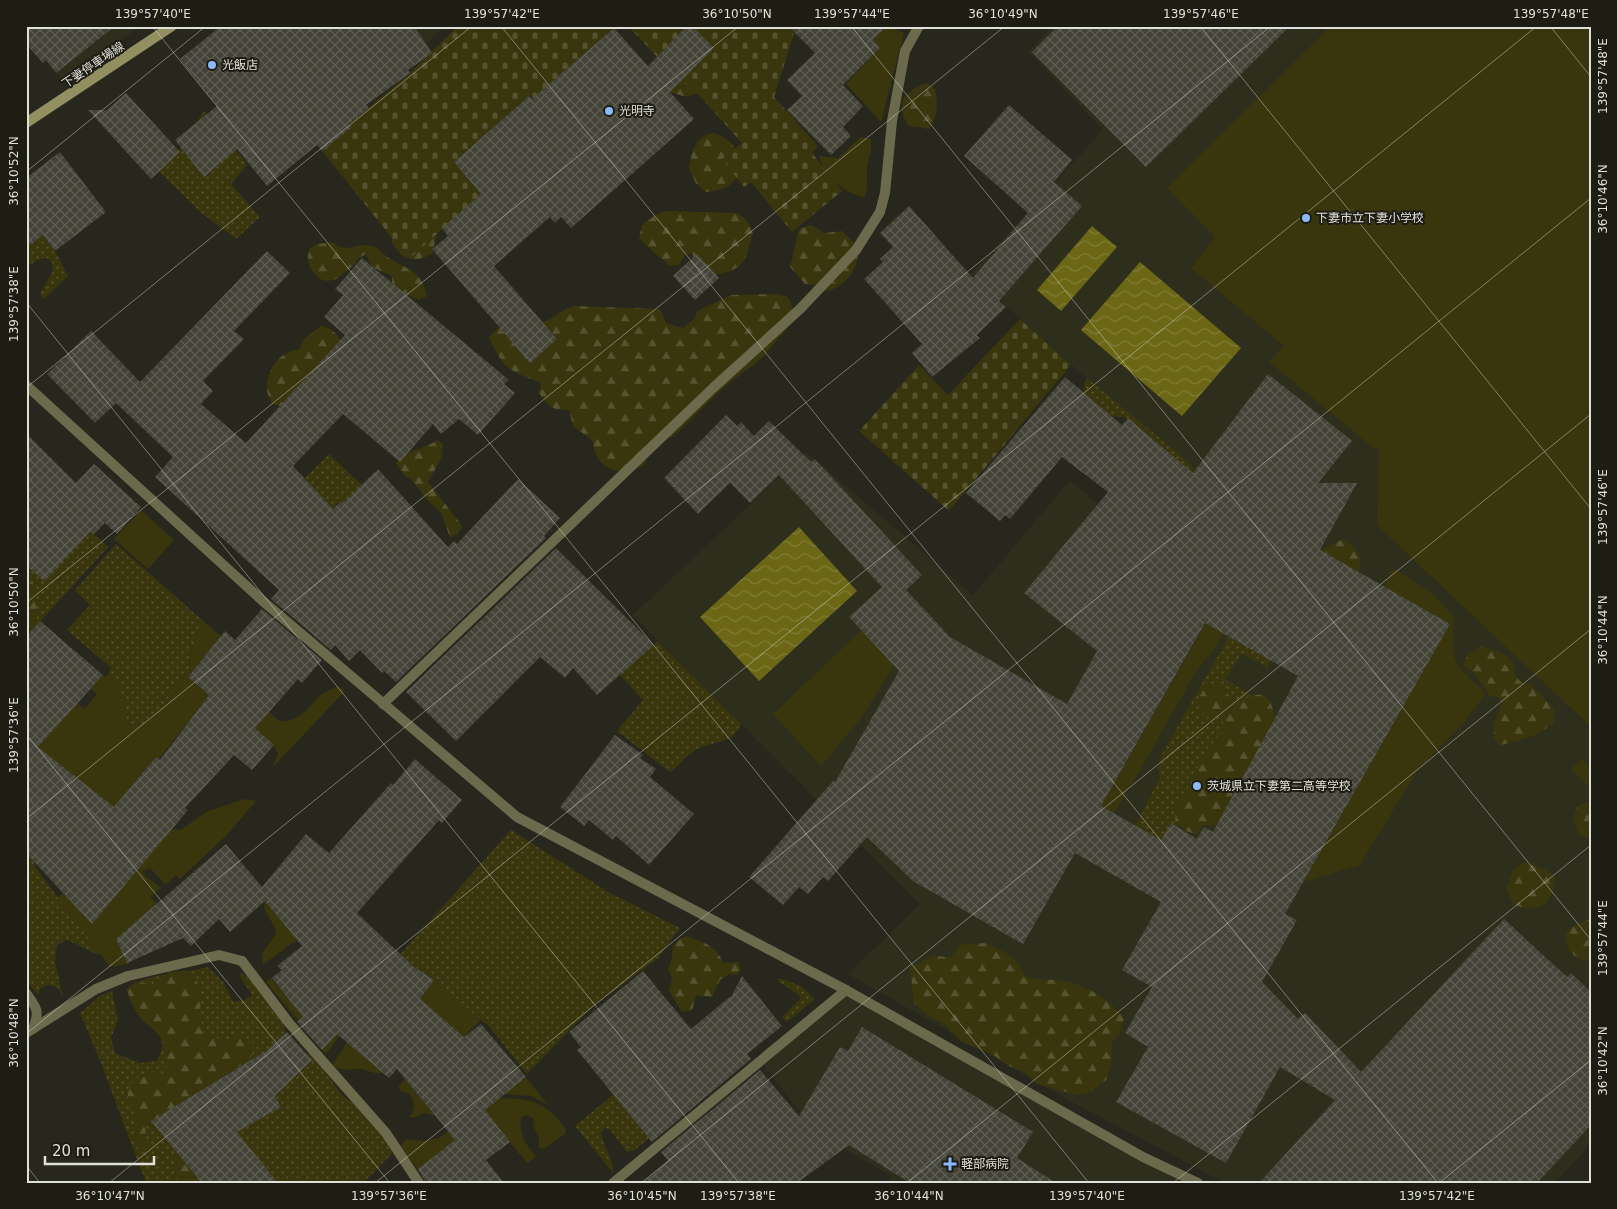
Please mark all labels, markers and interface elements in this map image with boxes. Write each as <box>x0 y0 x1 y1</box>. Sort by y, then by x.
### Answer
text: 139°57'40"E <box>115 7 191 21</box>
text: 139°57'42"E <box>464 7 540 21</box>
text: 36°10'50"N <box>702 7 772 21</box>
text: 139°57'44"E <box>814 7 890 21</box>
text: 36°10'49"N <box>968 7 1038 21</box>
text: 139°57'46"E <box>1163 7 1239 21</box>
text: 139°57'48"E <box>1513 7 1589 21</box>
text: 139°57'48"E <box>1596 38 1610 114</box>
street label: 下妻停車場線 <box>59 39 127 91</box>
place label: 光飯店 <box>222 58 258 72</box>
marker: 光飯店 <box>206 59 218 71</box>
place label: 光明寺 <box>619 104 655 118</box>
marker: 光明寺 <box>603 105 615 117</box>
text: 36°10'52"N <box>7 136 21 206</box>
text: 36°10'46"N <box>1596 164 1610 234</box>
place label: 下妻市立下妻小学校 <box>1316 211 1424 225</box>
marker: 下妻市立下妻小学校 <box>1300 212 1312 224</box>
text: 139°57'38"E <box>7 266 21 342</box>
text: 139°57'46"E <box>1596 469 1610 545</box>
text: 36°10'50"N <box>7 567 21 637</box>
text: 36°10'44"N <box>1596 595 1610 665</box>
text: 139°57'36"E <box>7 697 21 773</box>
place label: 茨城県立下妻第二高等学校 <box>1207 779 1351 793</box>
marker: 茨城県立下妻第二高等学校 <box>1191 780 1203 792</box>
text: 139°57'44"E <box>1596 900 1610 976</box>
text: 36°10'48"N <box>7 998 21 1068</box>
text: 36°10'42"N <box>1596 1026 1610 1096</box>
scale bar <box>45 1134 154 1166</box>
text: 20 m <box>52 1142 90 1160</box>
marker: 軽部病院 <box>943 1157 957 1171</box>
place label: 軽部病院 <box>961 1157 1009 1171</box>
text: 36°10'47"N <box>75 1189 145 1203</box>
text: 139°57'36"E <box>351 1189 427 1203</box>
text: 36°10'45"N <box>607 1189 677 1203</box>
text: 139°57'38"E <box>700 1189 776 1203</box>
text: 36°10'44"N <box>874 1189 944 1203</box>
text: 139°57'40"E <box>1049 1189 1125 1203</box>
text: 139°57'42"E <box>1399 1189 1475 1203</box>

